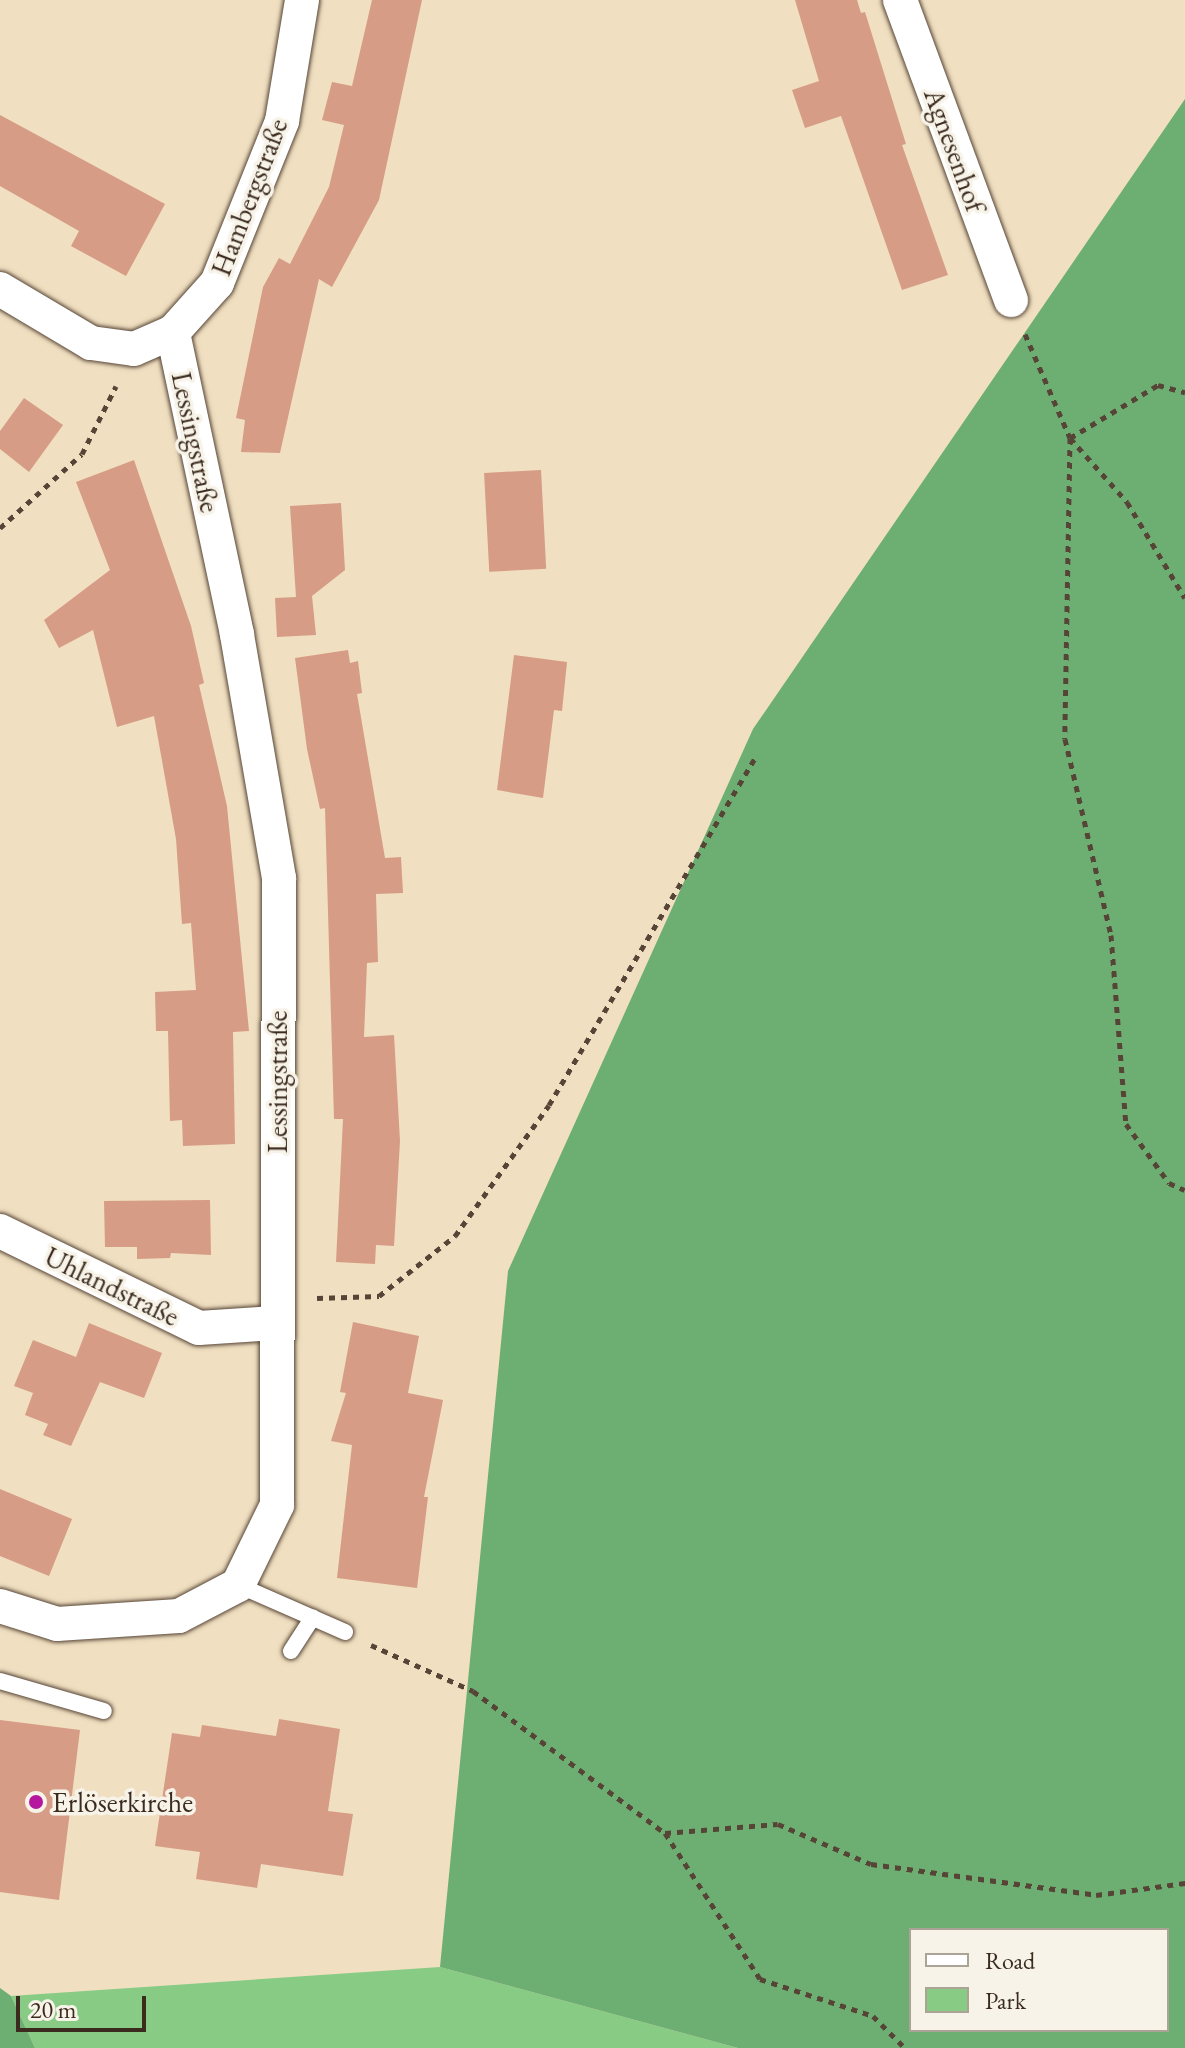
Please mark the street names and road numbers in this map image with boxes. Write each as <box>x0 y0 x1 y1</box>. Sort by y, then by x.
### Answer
street label: Agnesenhof <box>917 84 993 216</box>
street label: Hambergstraße <box>204 114 294 280</box>
street label: Lessingstraße <box>165 369 227 515</box>
street label: Lessingstraße <box>260 1011 294 1153</box>
street label: Uhlandstraße <box>39 1239 185 1333</box>

